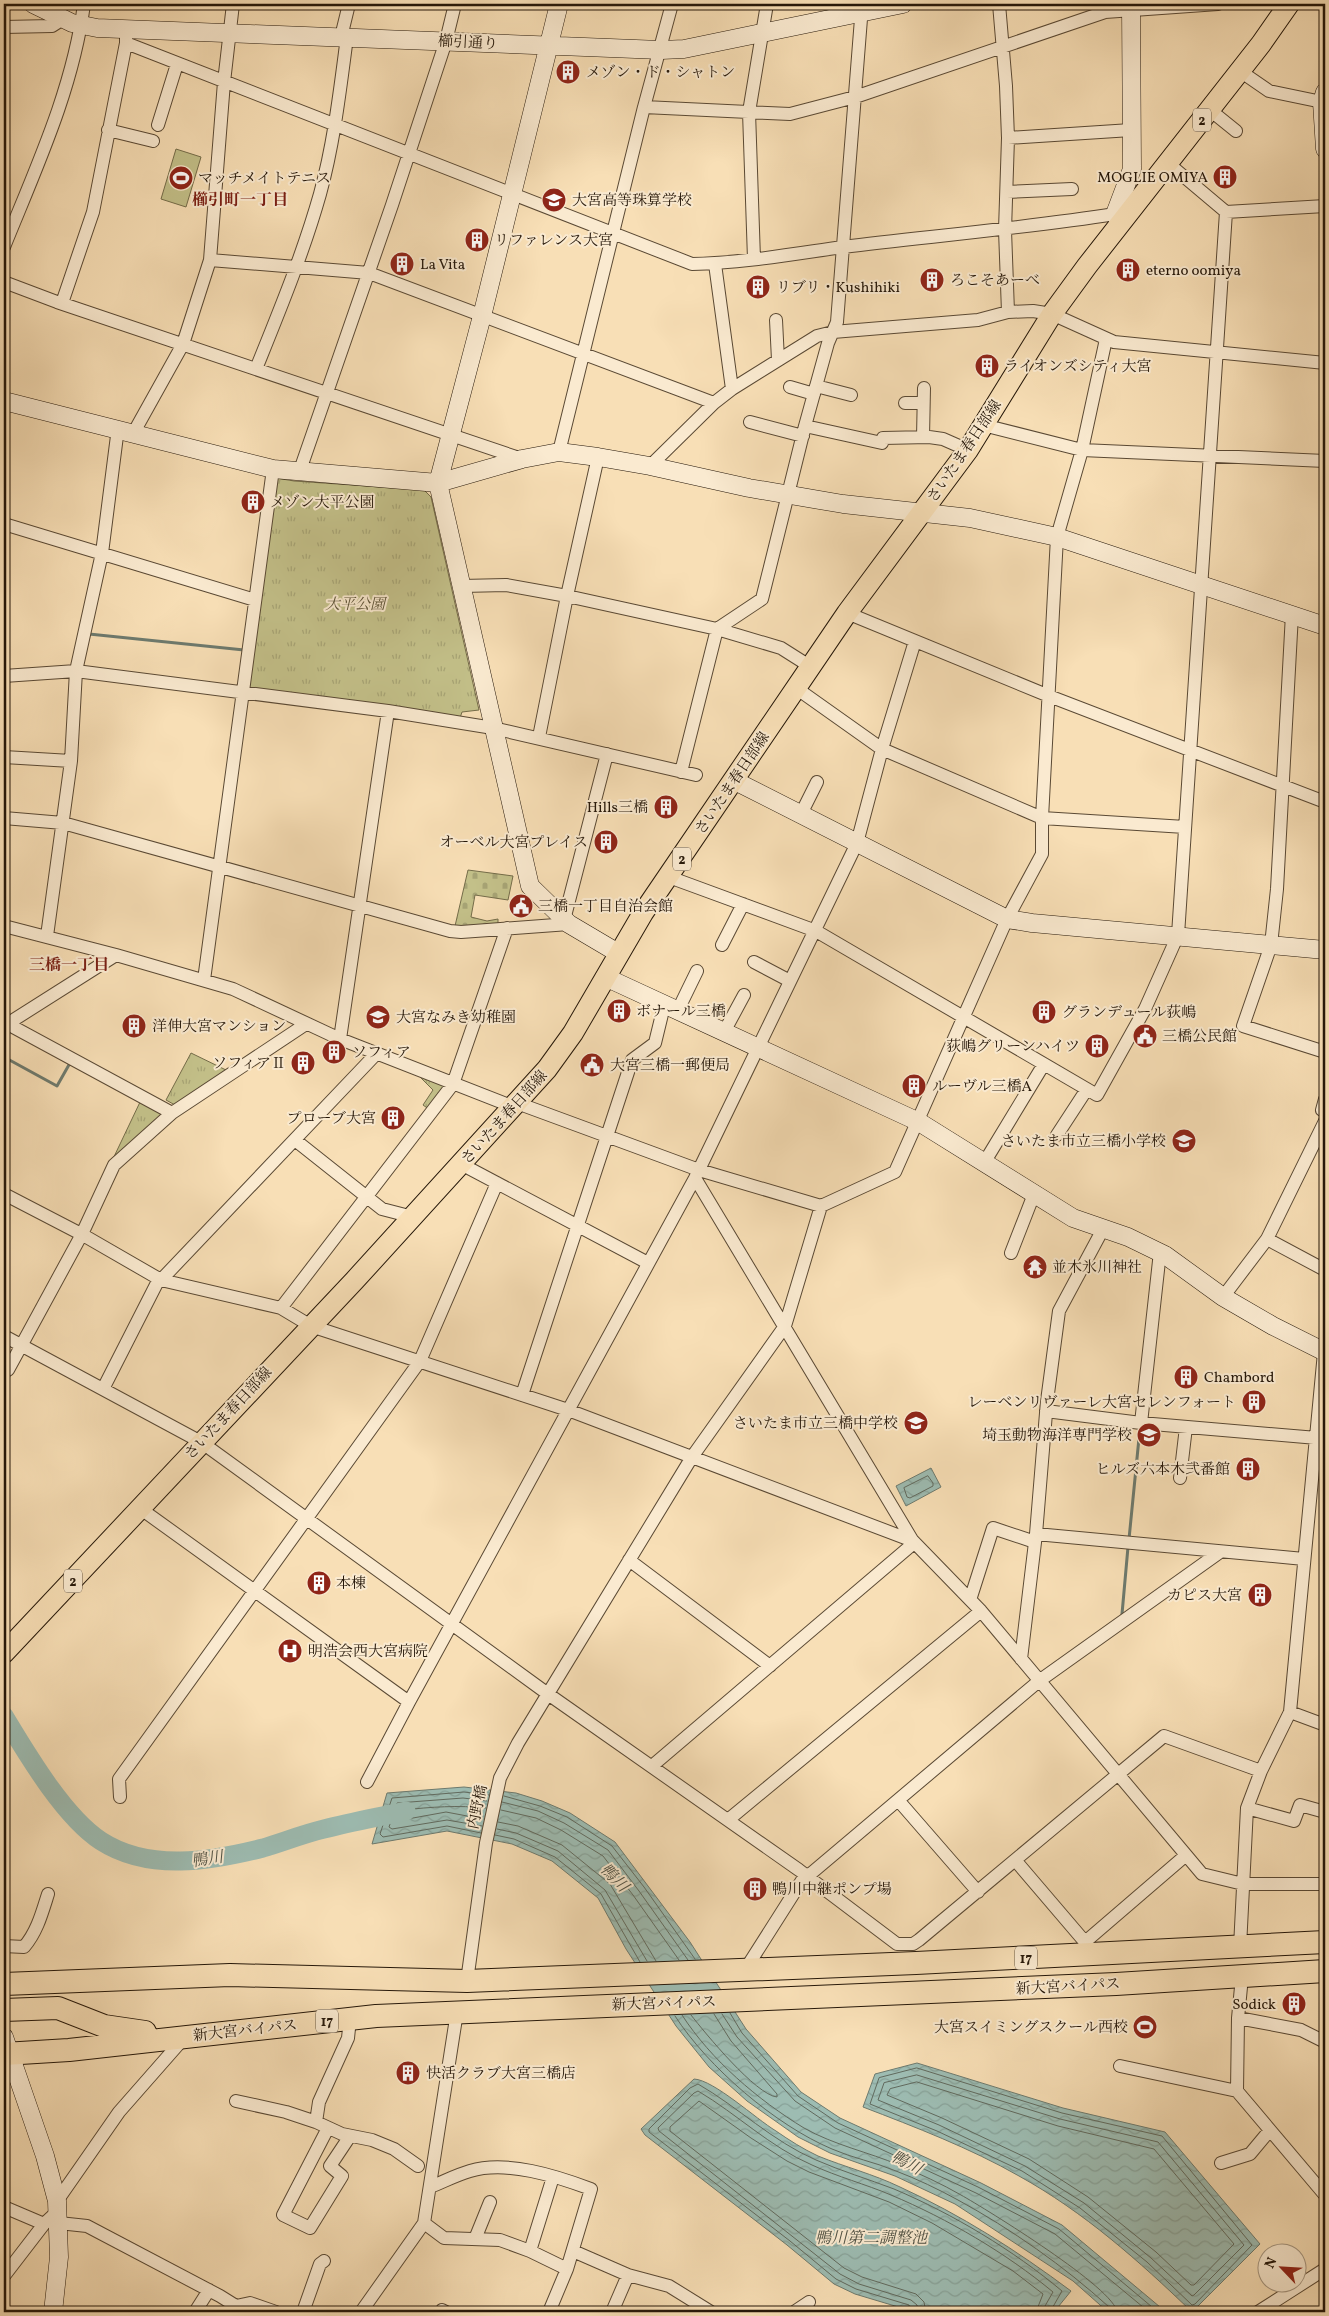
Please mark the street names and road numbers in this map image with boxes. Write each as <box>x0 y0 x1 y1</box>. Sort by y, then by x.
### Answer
street label: 櫛引通り <box>437 31 498 56</box>
road number: 2 <box>1193 108 1211 132</box>
street label: さいたま春日部線 <box>923 396 1008 507</box>
street label: さいたま春日部線 <box>691 728 776 839</box>
road number: 2 <box>673 848 691 871</box>
street label: さいたま春日部線 <box>457 1066 553 1170</box>
street label: さいたま春日部線 <box>180 1363 278 1465</box>
road number: 2 <box>64 1570 82 1592</box>
street label: 内野橋 <box>464 1783 493 1832</box>
road number: 17 <box>1015 1946 1037 1970</box>
street label: 新大宮バイパス <box>1015 1974 1121 2001</box>
street label: 新大宮バイパス <box>611 1992 717 2017</box>
road number: 17 <box>316 2010 338 2032</box>
street label: 新大宮バイパス <box>192 2016 298 2047</box>

